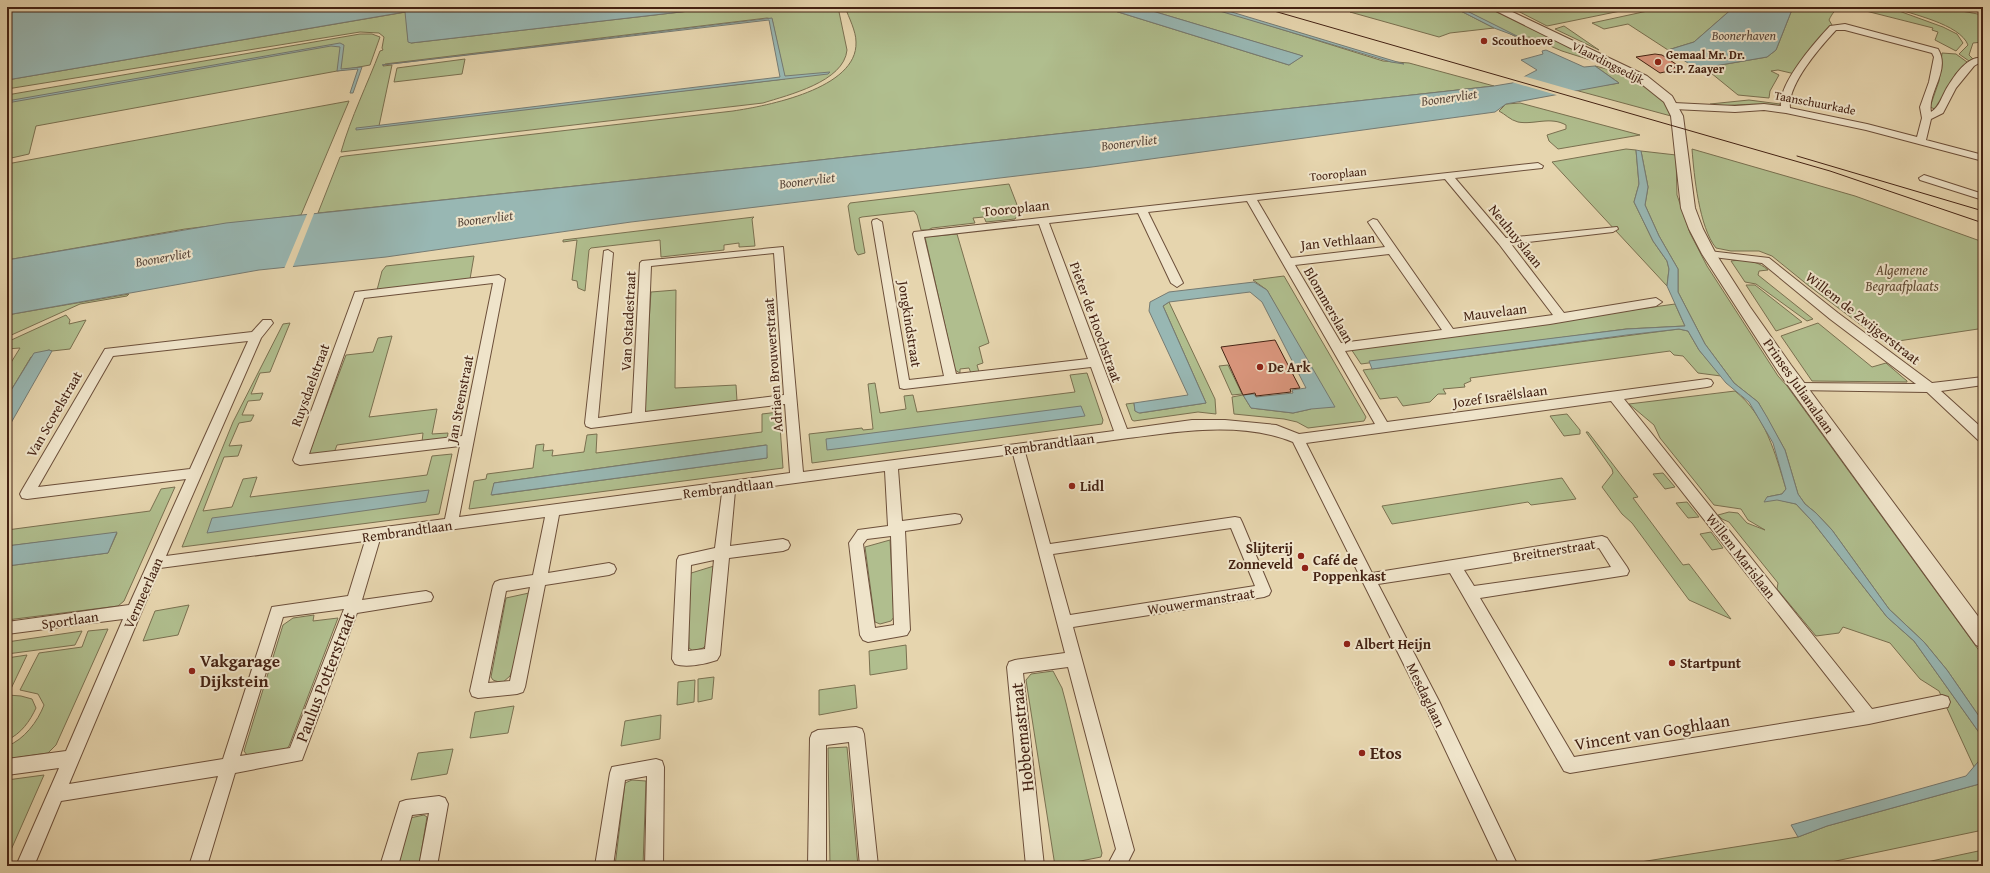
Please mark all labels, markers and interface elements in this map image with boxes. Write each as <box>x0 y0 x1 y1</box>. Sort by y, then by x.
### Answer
water label: Boonerhaven <box>1711 26 1777 45</box>
place label: Scouthoeve <box>1492 32 1553 49</box>
marker: Scouthoeve <box>1479 36 1489 46</box>
street label: Vlaardingsedijk <box>1569 37 1648 89</box>
place label: Gemaal Mr. Dr. C.P. Zaayer <box>1666 46 1745 77</box>
marker: Gemaal Mr. Dr. C.P. Zaayer <box>1653 57 1663 67</box>
water label: Boonervliet <box>1419 84 1479 111</box>
street label: Taanschuurkade <box>1773 86 1858 119</box>
water label: Boonervliet <box>1099 130 1159 155</box>
street label: Tooroplaan <box>1309 162 1368 185</box>
water label: Boonervliet <box>777 168 837 193</box>
street label: Tooroplaan <box>982 195 1050 221</box>
street label: Neuhuyslaan <box>1484 200 1548 272</box>
water label: Boonervliet <box>455 206 515 231</box>
street label: Jan Vethlaan <box>1298 227 1376 255</box>
water label: Boonervliet <box>133 243 193 272</box>
street label: Pieter de Hoochstraat <box>1065 259 1127 385</box>
park label: Algemene Begraafplaats <box>1864 260 1939 296</box>
street label: Blommerslaan <box>1299 263 1359 347</box>
street label: Willem de Zwijgerstraat <box>1801 267 1925 369</box>
street label: Van Ostadestraat <box>615 271 641 371</box>
street label: Jongkindstraat <box>893 277 927 369</box>
street label: Adriaen Brouwerstraat <box>758 297 788 433</box>
street label: Mauvelaan <box>1462 298 1528 326</box>
street label: Prinses Julianalaan <box>1759 334 1839 438</box>
street label: Ruysdaelstraat <box>286 341 334 429</box>
street label: Jan Steenstraat <box>441 353 478 447</box>
place label: De Ark <box>1268 357 1311 377</box>
marker: De Ark <box>1255 362 1265 372</box>
street label: Van Scorelstraat <box>21 367 87 461</box>
street label: Jozef Israëlslaan <box>1450 379 1549 413</box>
street label: Rembrandtlaan <box>1003 428 1096 460</box>
street label: Rembrandtlaan <box>682 473 774 503</box>
place label: Lidl <box>1080 476 1105 496</box>
marker: Lidl <box>1067 481 1077 491</box>
street label: Willem Marislaan <box>1701 509 1781 603</box>
street label: Rembrandtlaan <box>361 515 454 547</box>
street label: Breitnerstraat <box>1511 534 1597 566</box>
place label: Slijterij Zonneveld <box>1228 538 1293 574</box>
place label: Café de Poppenkast <box>1313 550 1387 586</box>
marker: Slijterij Zonneveld <box>1296 551 1306 561</box>
street label: Vermeerlaan <box>118 554 168 632</box>
marker: Café de Poppenkast <box>1300 563 1310 573</box>
street label: Wouwermanstraat <box>1146 583 1256 619</box>
street label: Sportlaan <box>40 606 100 634</box>
street label: Paulus Potterstraat <box>288 608 361 745</box>
place label: Albert Heijn <box>1355 634 1432 654</box>
marker: Albert Heijn <box>1342 639 1352 649</box>
place label: Vakgarage Dijkstein <box>200 648 280 693</box>
place label: Startpunt <box>1680 653 1742 673</box>
marker: Startpunt <box>1667 658 1677 668</box>
street label: Mesdaglaan <box>1402 659 1450 731</box>
marker: Vakgarage Dijkstein <box>187 666 197 676</box>
street label: Hobbemastraat <box>1003 681 1040 793</box>
street label: Vincent van Goghlaan <box>1573 707 1732 756</box>
place label: Etos <box>1370 740 1402 765</box>
marker: Etos <box>1357 748 1367 758</box>

